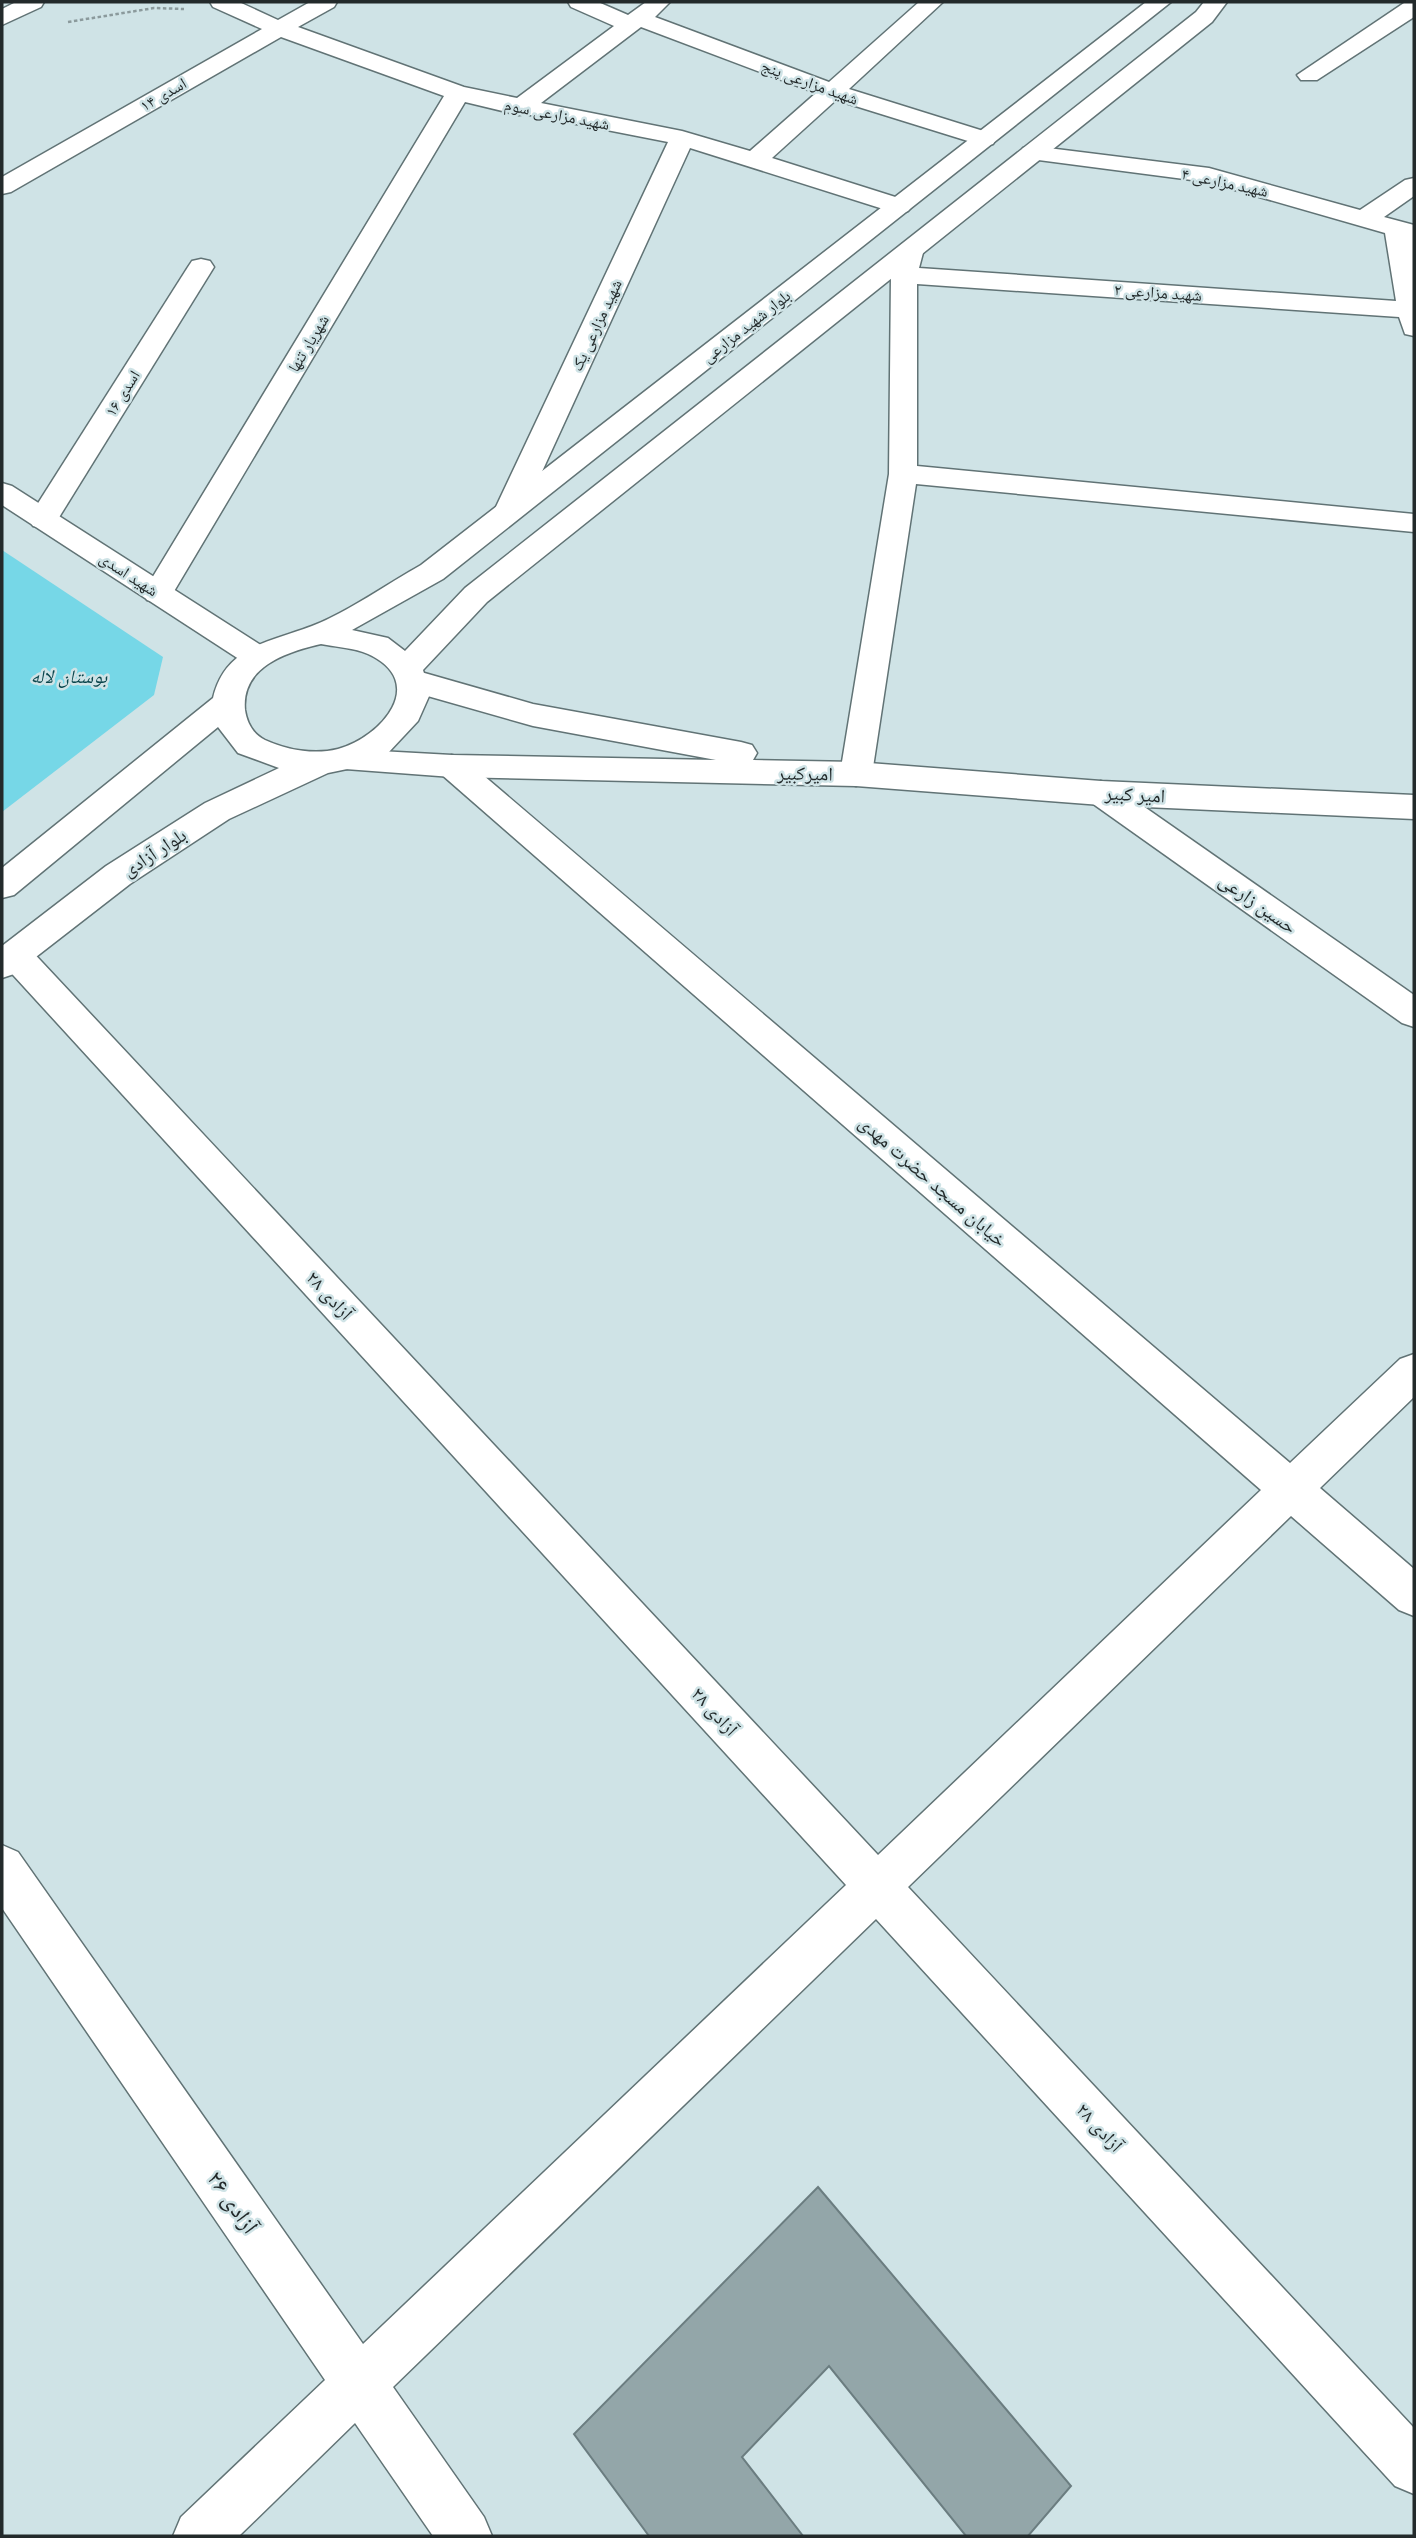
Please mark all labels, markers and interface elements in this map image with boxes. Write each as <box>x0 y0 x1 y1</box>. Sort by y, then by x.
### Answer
street label: شهید مزارعی پنج <box>758 56 861 110</box>
street label: اسدی ۱۴ <box>137 74 190 116</box>
street label: شهید مزارعی سوم <box>503 95 611 135</box>
street label: شهید مزارعی ۴ <box>1180 164 1270 202</box>
street label: شهید مزارعی یک <box>567 276 627 374</box>
street label: شهید مزارعی ۲ <box>1113 280 1203 306</box>
street label: بلوار شهید مزارعی <box>698 286 795 368</box>
street label: شهریار تنها <box>284 311 333 375</box>
street label: اسدی ۱۶ <box>101 367 145 420</box>
street label: شهید اسدی <box>95 549 162 601</box>
park label: بوستان لاله <box>31 665 108 688</box>
street label: امیرکبیر <box>776 761 833 785</box>
street label: امیر کبیر <box>1103 781 1166 808</box>
street label: بلوار آزادی <box>118 823 190 882</box>
street label: حسین زارعی <box>1215 868 1301 938</box>
street label: خیابان مسجد حضرت مهدی <box>854 1111 1011 1252</box>
street label: آزادی ۲۸ <box>301 1266 359 1325</box>
street label: آزادی ۲۸ <box>686 1682 744 1741</box>
street label: آزادی ۲۸ <box>1071 2098 1129 2157</box>
street label: آزادی ۲۶ <box>201 2166 264 2240</box>

